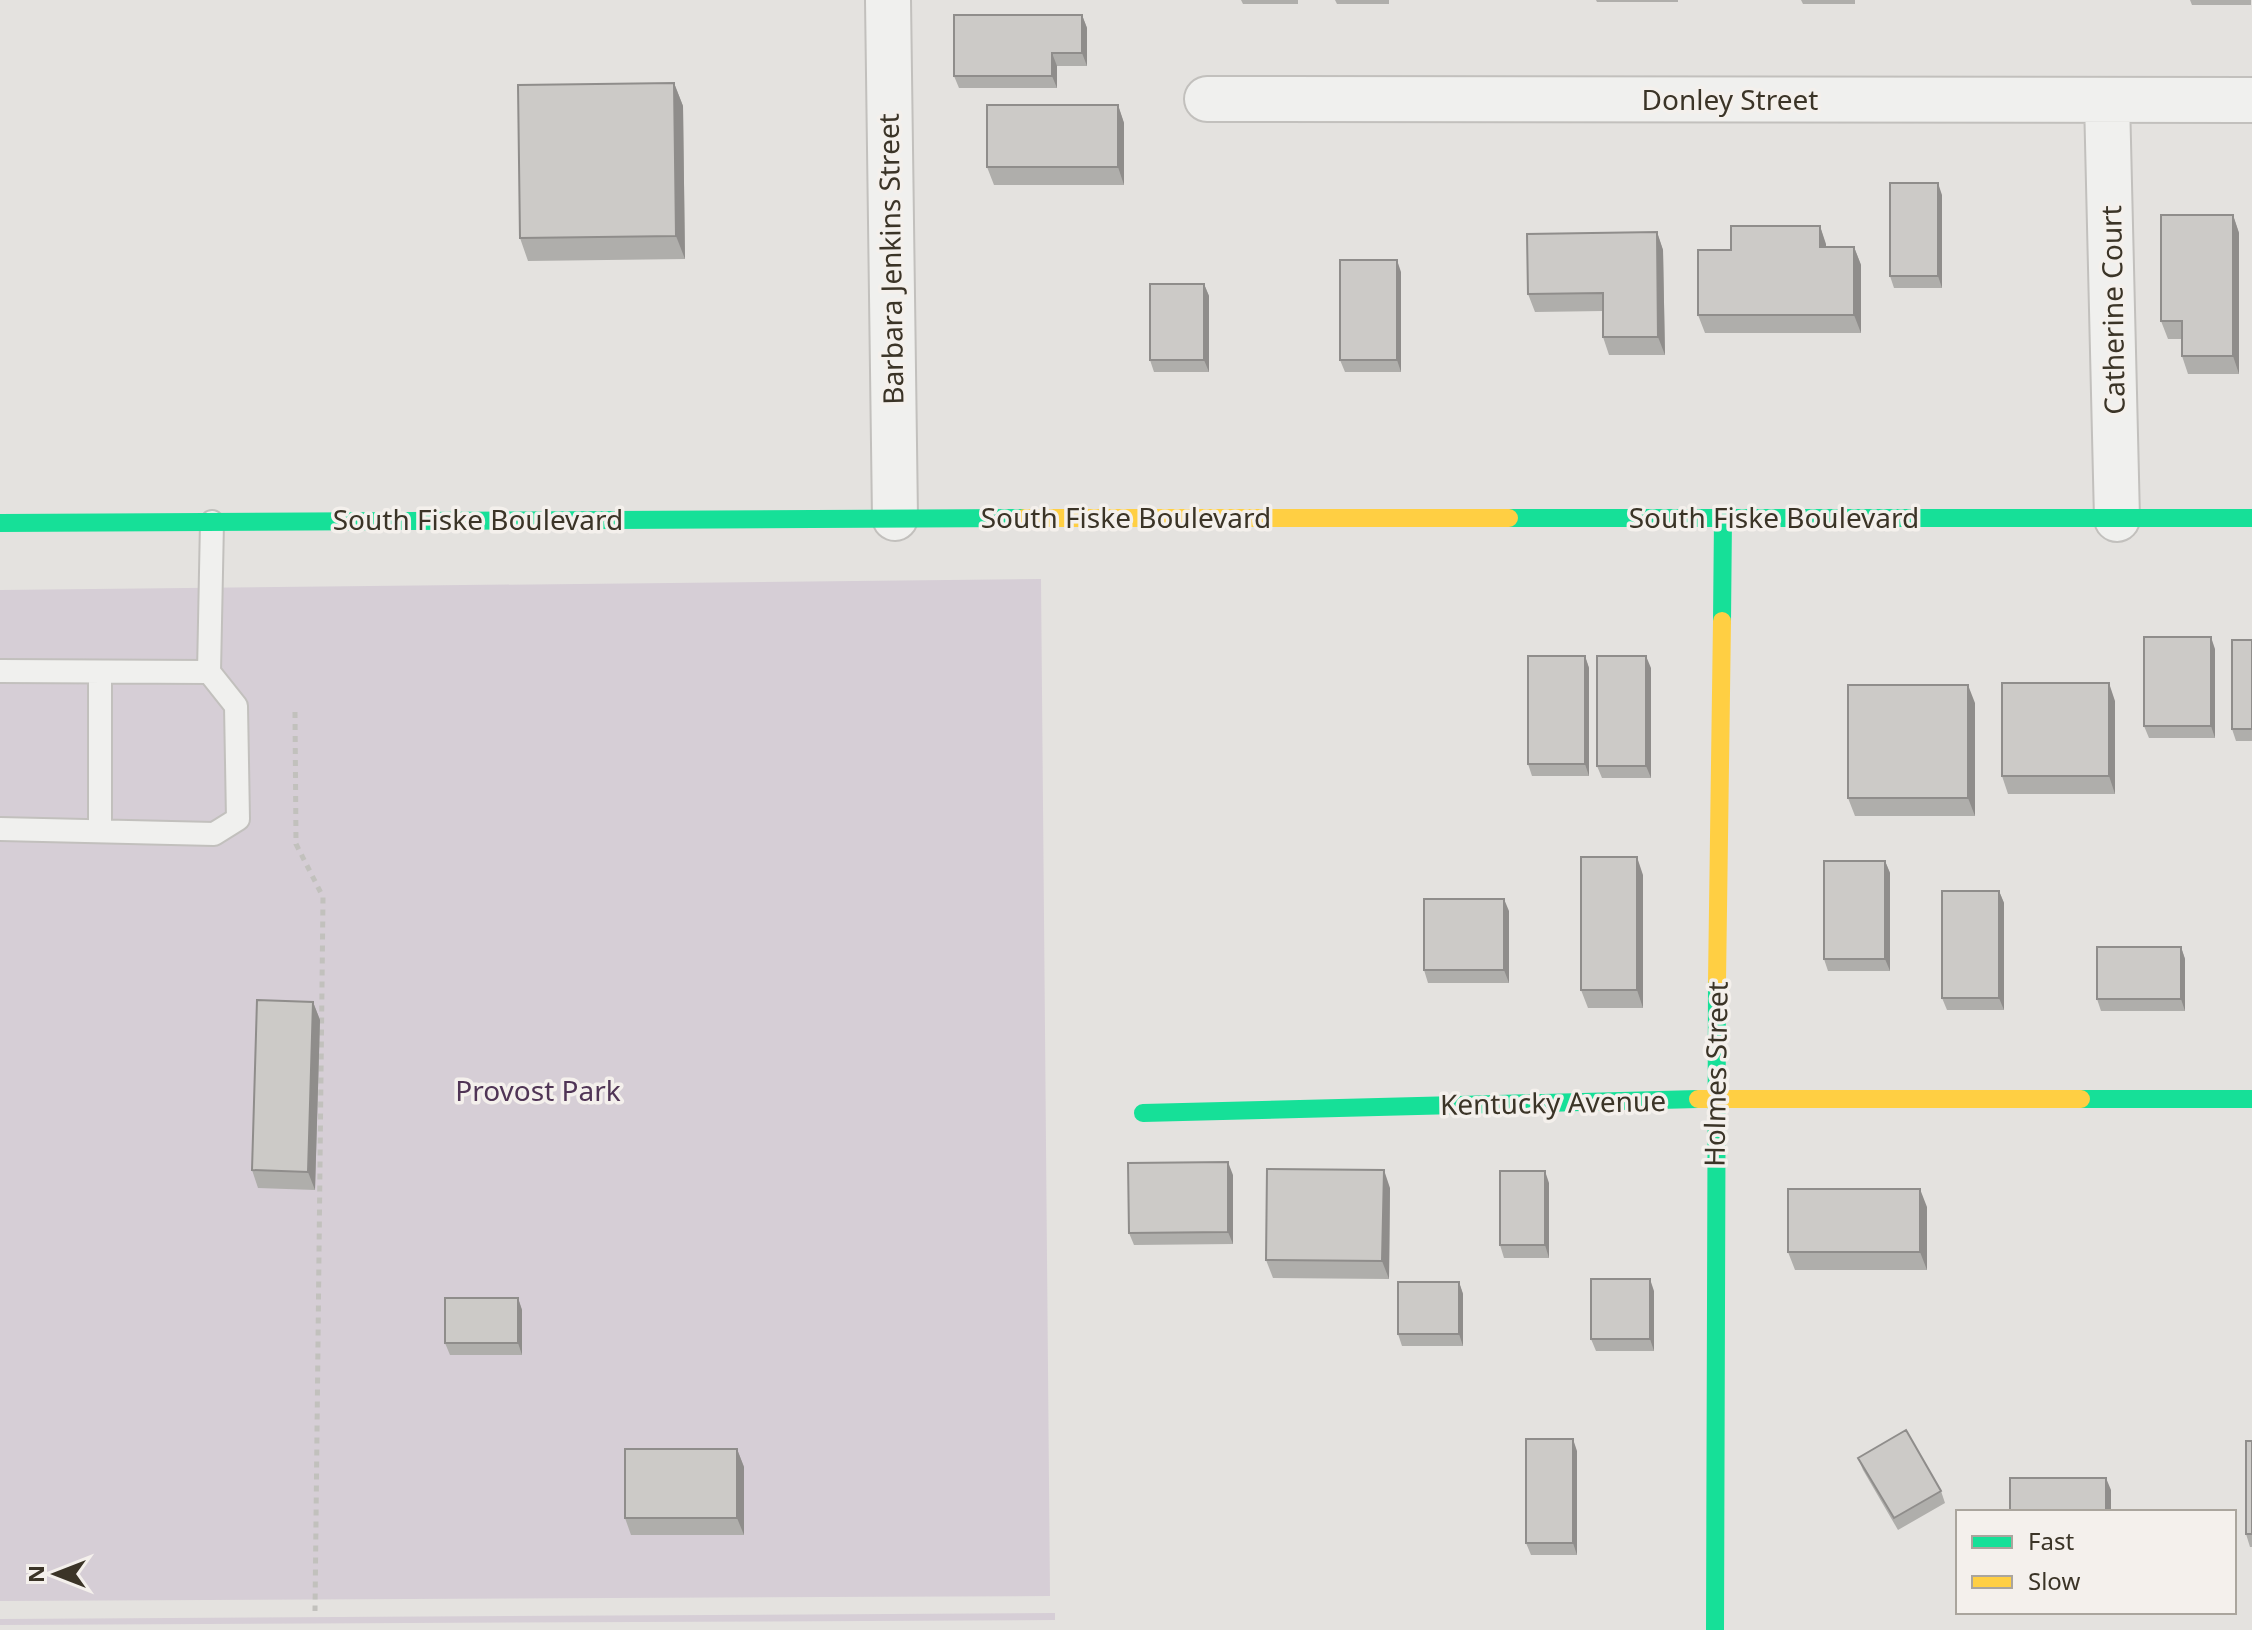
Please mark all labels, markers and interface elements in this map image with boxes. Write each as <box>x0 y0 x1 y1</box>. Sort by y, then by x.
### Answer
street label: Donley Street <box>1642 80 1818 118</box>
street label: Barbara Jenkins Street <box>868 113 912 405</box>
street label: Catherine Court <box>2091 205 2133 415</box>
street label: South Fiske Boulevard <box>981 498 1271 536</box>
street label: South Fiske Boulevard <box>1629 498 1919 536</box>
street label: South Fiske Boulevard <box>333 500 623 538</box>
street label: Holmes Street <box>1694 981 1736 1167</box>
park label: Provost Park <box>455 1071 621 1109</box>
street label: Kentucky Avenue <box>1440 1081 1666 1123</box>
legend <box>1956 1510 2236 1614</box>
text: Fast <box>2028 1524 2074 1557</box>
north arrow <box>16 1534 96 1614</box>
text: Slow <box>2028 1564 2080 1597</box>
text: N <box>20 1565 50 1583</box>

